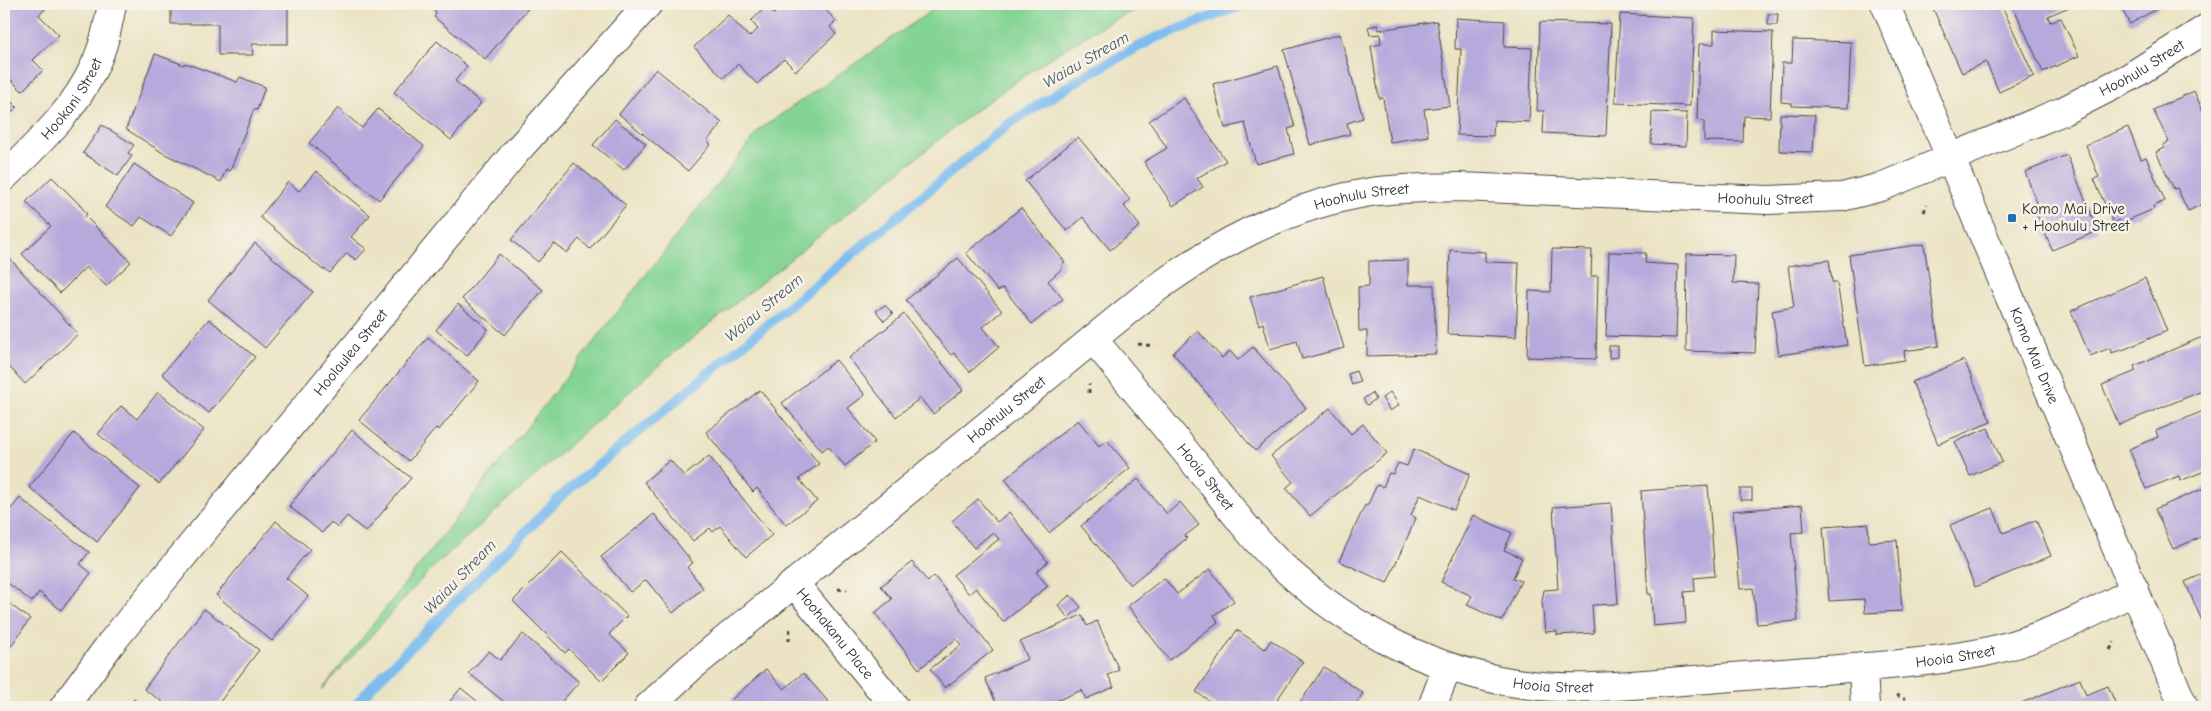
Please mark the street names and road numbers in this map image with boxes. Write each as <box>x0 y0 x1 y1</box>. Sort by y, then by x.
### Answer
street label: Hoohulu Street <box>2096 35 2188 100</box>
street label: Hookani Street <box>37 55 106 143</box>
street label: Hoohulu Street <box>1312 180 1410 214</box>
street label: Hoohulu Street <box>1717 189 1814 209</box>
street label: Hoolaulea Street <box>310 305 392 399</box>
street label: Komo Mai Drive <box>2006 305 2063 407</box>
street label: Hoohulu Street <box>964 372 1050 447</box>
street label: Hooia Street <box>1173 440 1238 514</box>
street label: Hoohakanu Place <box>793 584 878 683</box>
street label: Hooia Street <box>1915 641 1998 671</box>
street label: Hooia Street <box>1512 674 1594 696</box>

